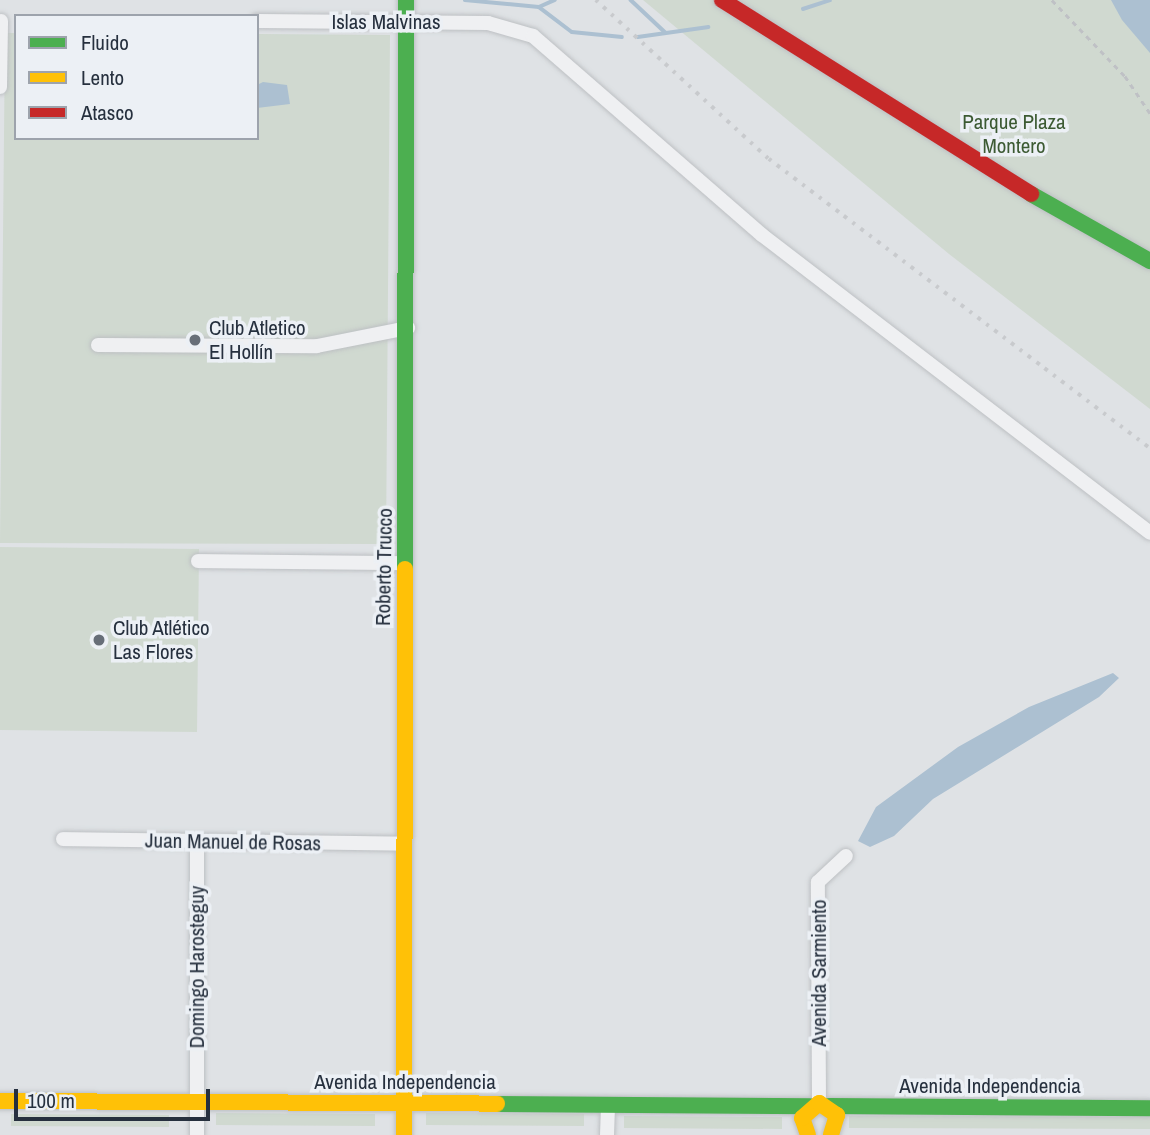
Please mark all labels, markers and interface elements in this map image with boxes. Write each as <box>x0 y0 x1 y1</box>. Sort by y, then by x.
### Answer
street label: Islas Malvinas <box>331 9 441 35</box>
legend <box>14 14 259 140</box>
text: Fluido <box>81 28 129 57</box>
text: Lento <box>81 63 124 92</box>
text: Atasco <box>81 98 134 127</box>
park label: Parque Plaza Montero <box>962 109 1066 159</box>
place label: Club Atletico El Hollín <box>209 315 307 365</box>
marker: Club Atletico El Hollín <box>187 332 203 348</box>
street label: Roberto Trucco <box>370 508 398 626</box>
place label: Club Atlético Las Flores <box>113 615 211 665</box>
marker: Club Atlético Las Flores <box>91 632 107 648</box>
street label: Juan Manuel de Rosas <box>145 828 321 856</box>
street label: Domingo Harosteguy <box>184 886 210 1048</box>
street label: Avenida Sarmiento <box>806 899 832 1047</box>
street label: Avenida Independencia <box>314 1069 496 1095</box>
street label: Avenida Independencia <box>899 1073 1081 1099</box>
scale bar <box>18 1076 214 1120</box>
text: 100 m <box>27 1086 75 1115</box>

